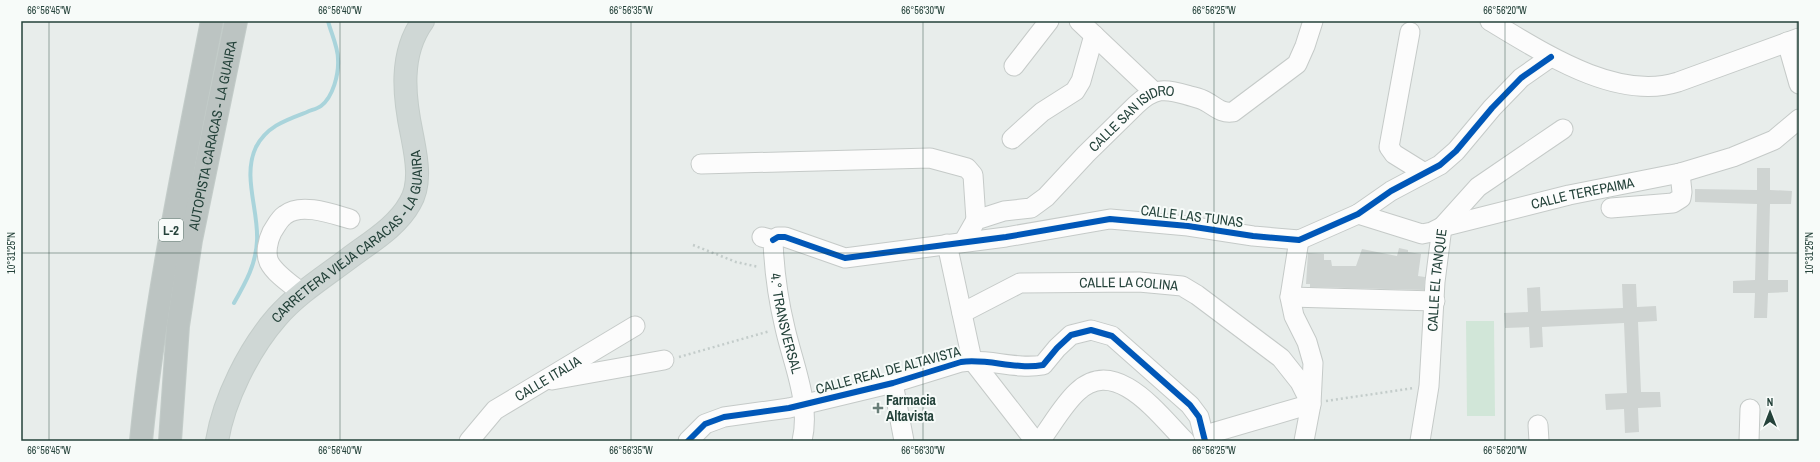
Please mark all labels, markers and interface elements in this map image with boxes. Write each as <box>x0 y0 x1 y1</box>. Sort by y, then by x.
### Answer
text: 66°56'45"W <box>27 4 71 17</box>
text: 66°56'40"W <box>318 4 362 17</box>
text: 66°56'35"W <box>609 4 653 17</box>
text: 66°56'30"W <box>901 4 945 17</box>
text: 66°56'25"W <box>1192 4 1236 17</box>
text: 66°56'20"W <box>1483 4 1527 17</box>
street label: AUTOPISTA CARACAS - LA GUAIRA <box>184 39 241 233</box>
street label: CALLE SAN ISIDRO <box>1085 81 1176 156</box>
street label: CARRETERA VIEJA CARACAS - LA GUAIRA <box>267 149 426 326</box>
street label: CALLE TEREPAIMA <box>1529 173 1636 213</box>
street label: CALLE LAS TUNAS <box>1140 201 1245 231</box>
road number: L-2 <box>159 219 183 241</box>
street label: CALLE EL TANQUE <box>1423 228 1451 332</box>
text: 10°31'25"N <box>5 232 18 274</box>
text: 10°31'25"N <box>1803 232 1816 274</box>
street label: 4.° TRANSVERSAL <box>766 272 806 376</box>
street label: CALLE LA COLINA <box>1079 273 1179 295</box>
street label: CALLE REAL DE ALTAVISTA <box>814 342 963 398</box>
street label: CALLE ITALIA <box>511 351 584 405</box>
place label: Farmacia Altavista <box>886 391 936 425</box>
north arrow <box>1750 392 1790 432</box>
text: N <box>1767 395 1773 409</box>
marker: Farmacia Altavista <box>873 403 883 413</box>
text: 66°56'45"W <box>27 444 71 457</box>
text: 66°56'40"W <box>318 444 362 457</box>
text: 66°56'35"W <box>609 444 653 457</box>
text: 66°56'30"W <box>901 444 945 457</box>
text: 66°56'25"W <box>1192 444 1236 457</box>
text: 66°56'20"W <box>1483 444 1527 457</box>

